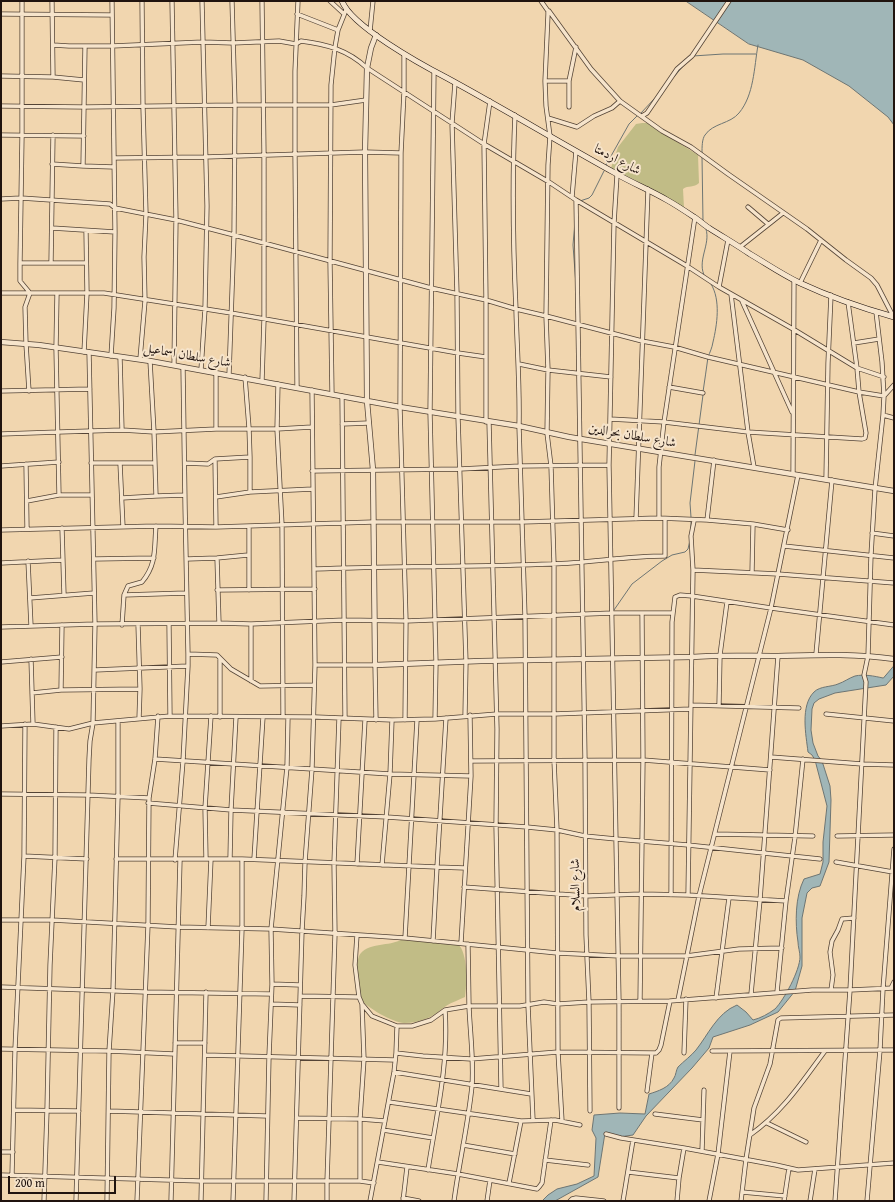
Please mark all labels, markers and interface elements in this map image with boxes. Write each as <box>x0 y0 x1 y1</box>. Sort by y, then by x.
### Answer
street label: شارع اردمتا <box>591 141 643 179</box>
street label: شارع سلطان اسماعيل <box>142 341 232 371</box>
street label: شارع سلطان بحرالدين <box>587 421 677 451</box>
street label: شارع السلام <box>568 858 584 912</box>
scale bar <box>10 1168 118 1194</box>
text: 200 m <box>15 1174 45 1191</box>

